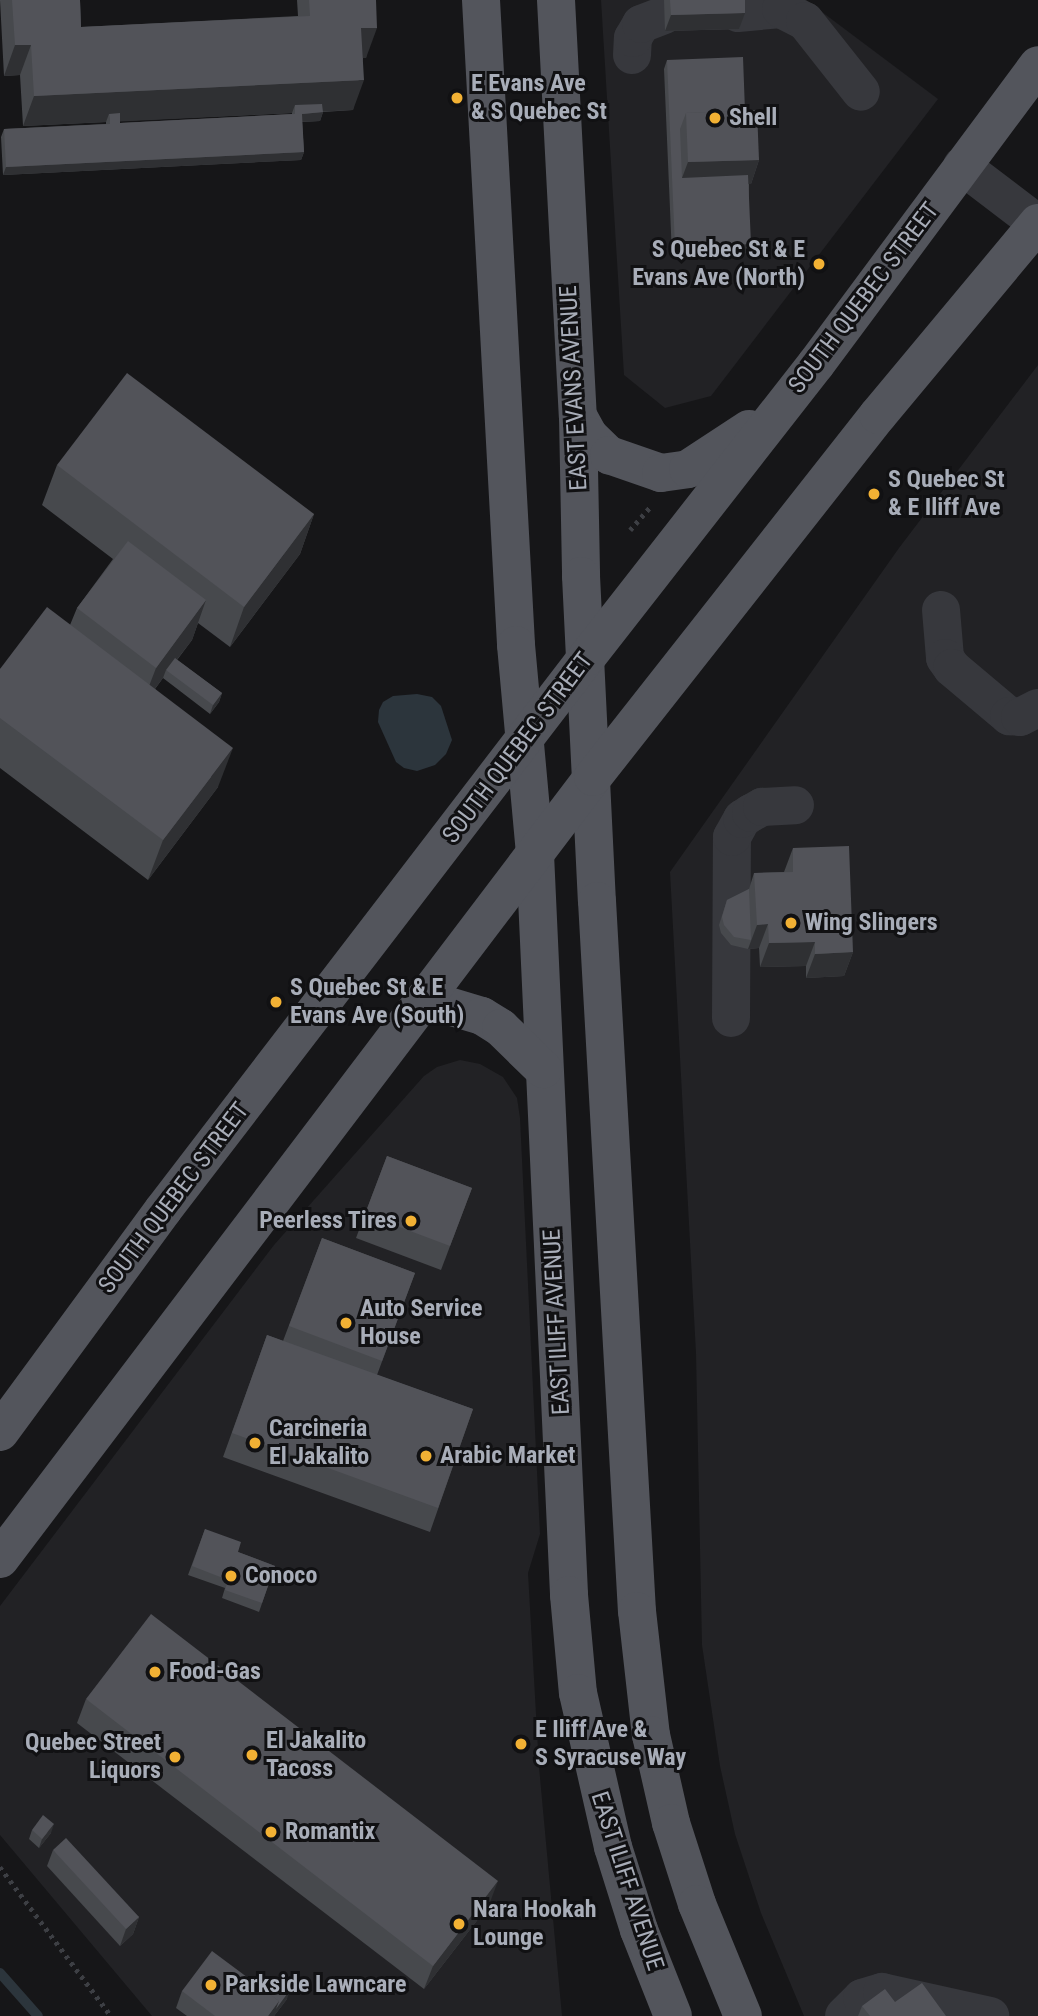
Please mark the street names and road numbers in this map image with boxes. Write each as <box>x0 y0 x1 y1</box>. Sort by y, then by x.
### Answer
street label: SOUTH QUEBEC STREET <box>783 197 945 399</box>
street label: EAST EVANS AVENUE <box>554 284 594 492</box>
street label: SOUTH QUEBEC STREET <box>437 647 599 849</box>
street label: SOUTH QUEBEC STREET <box>93 1097 255 1299</box>
street label: EAST ILIFF AVENUE <box>538 1228 576 1416</box>
street label: EAST ILIFF AVENUE <box>584 1788 670 1974</box>

